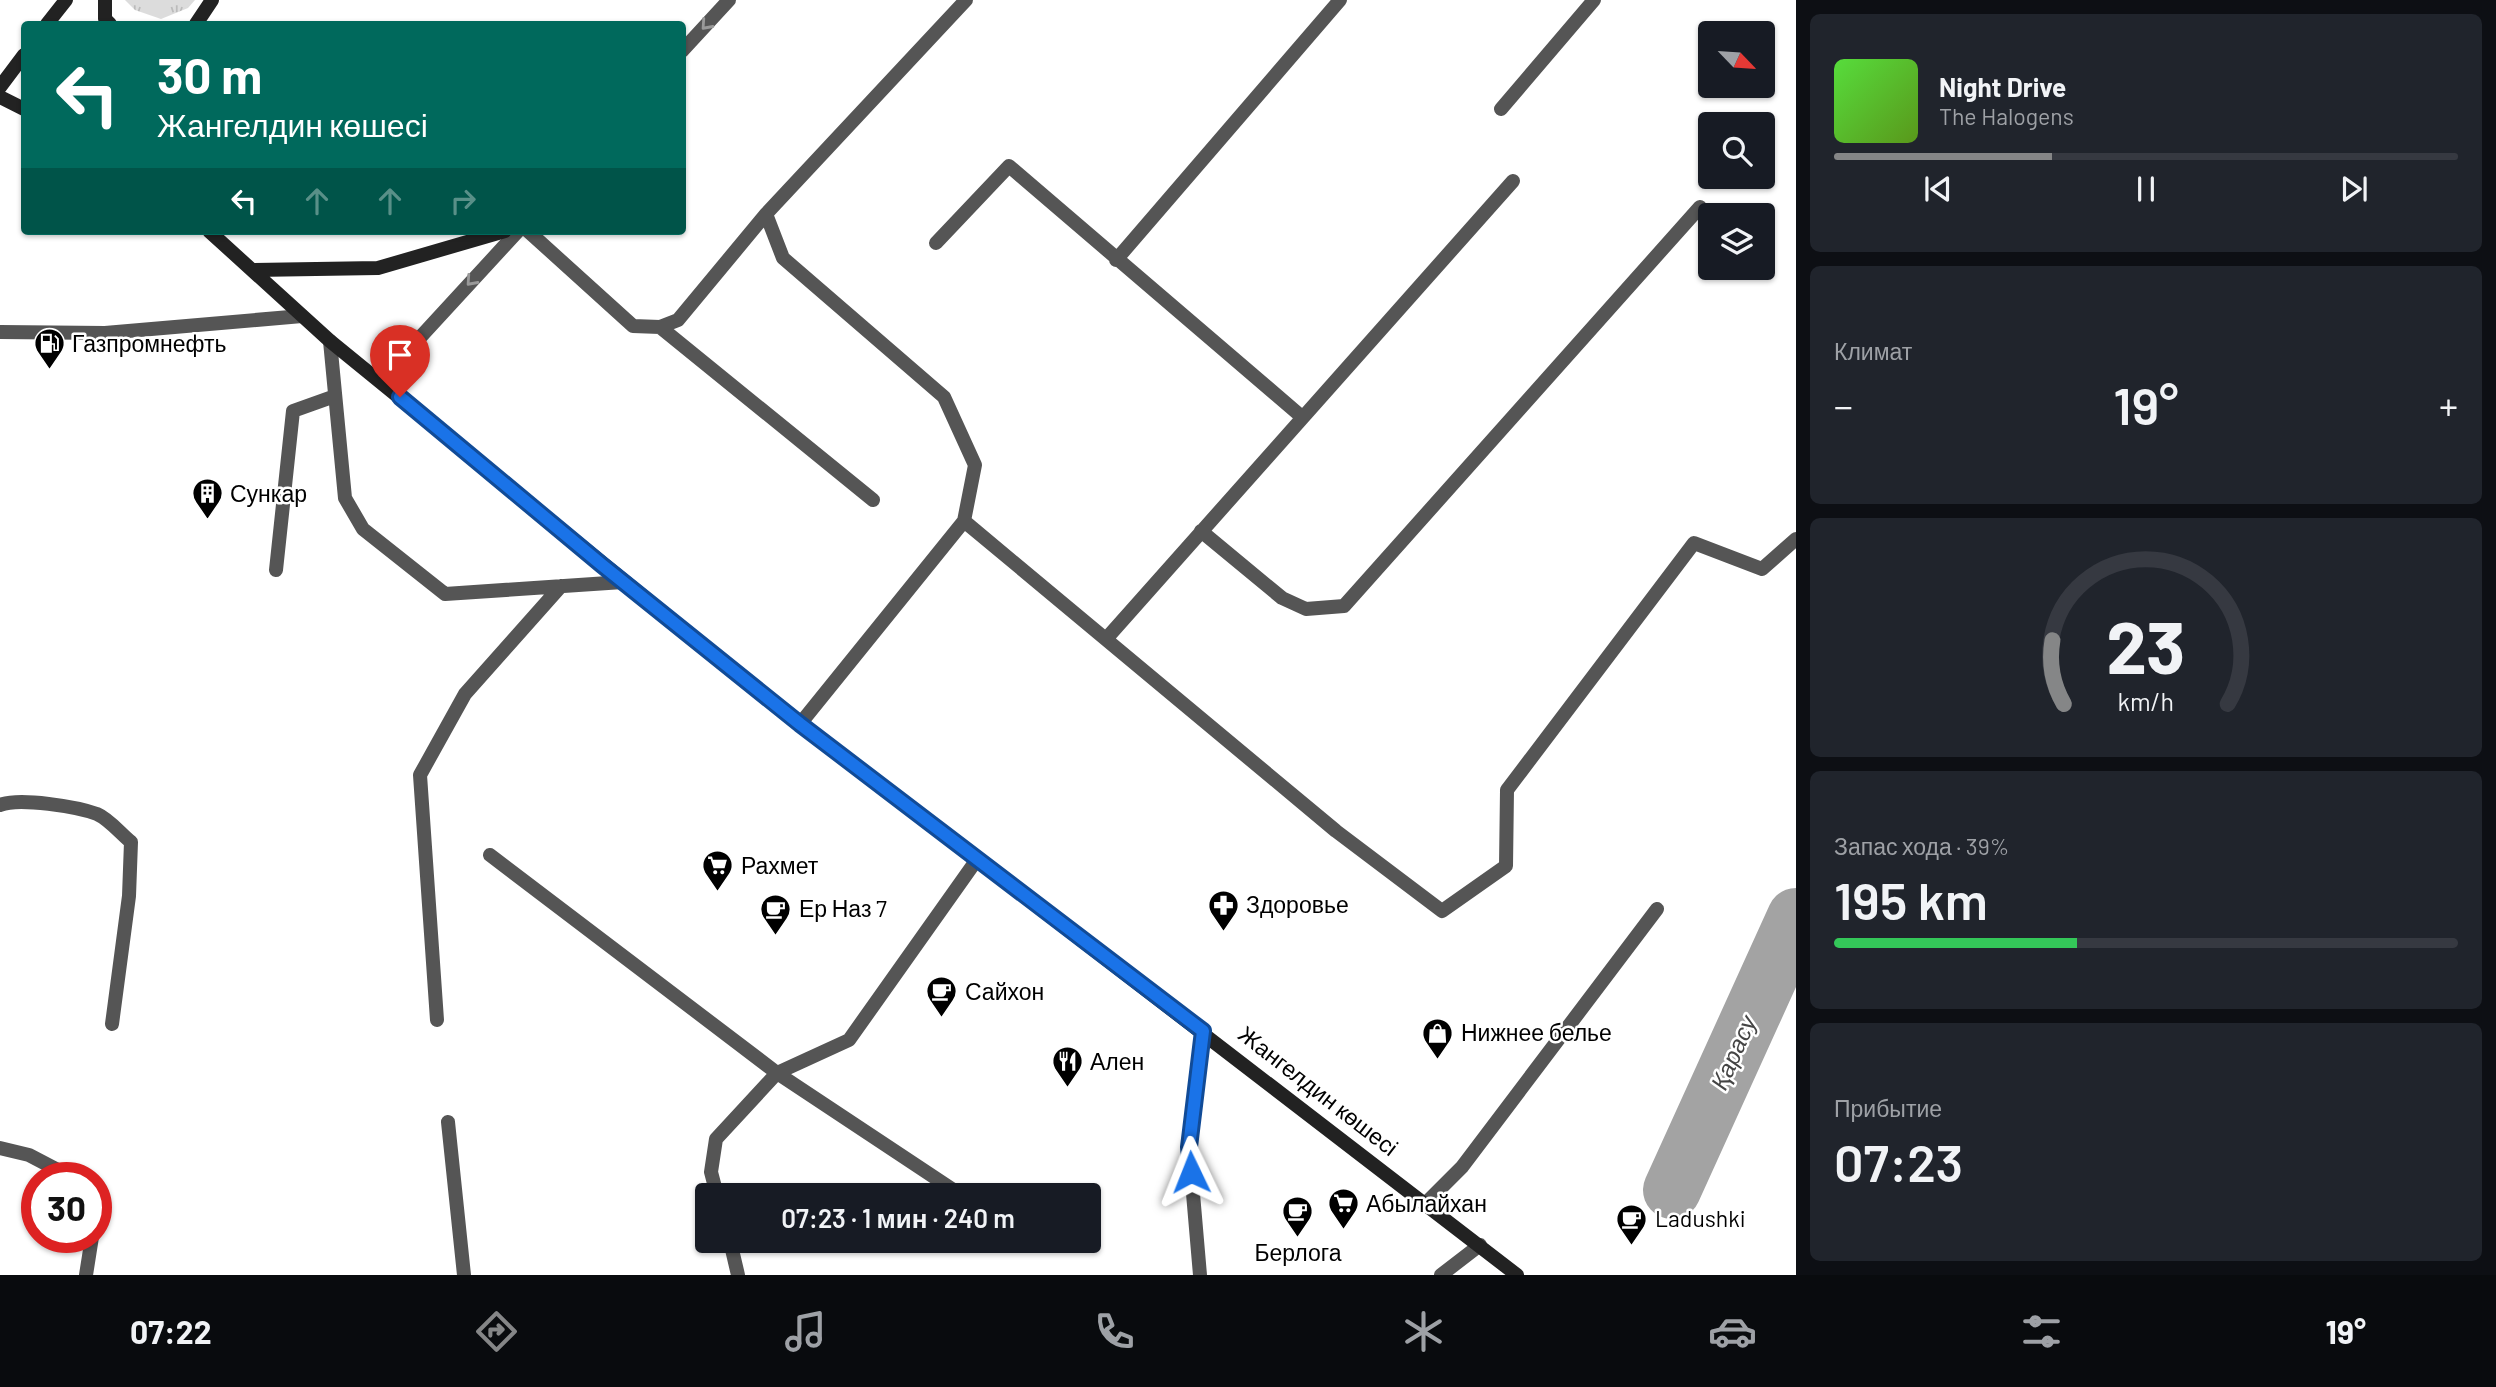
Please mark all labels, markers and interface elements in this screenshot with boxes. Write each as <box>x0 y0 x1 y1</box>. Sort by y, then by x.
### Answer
one-way arrow <box>701 17 714 30</box>
north arrow <box>1698 21 1774 98</box>
map controls <box>1698 21 1775 280</box>
text: 30 m <box>157 45 262 104</box>
icon: left <box>42 49 133 140</box>
text: Night Drive <box>1939 71 2066 102</box>
text: The Halogens <box>1939 102 2074 130</box>
text: Жангелдин көшесі <box>157 105 428 143</box>
button: search <box>1698 112 1775 189</box>
icon: previous <box>1919 170 1957 208</box>
icon: pause <box>2127 170 2165 208</box>
icon: next <box>2335 170 2373 208</box>
icon: left <box>225 182 263 220</box>
icon: ahead <box>298 182 336 220</box>
icon: ahead <box>371 182 409 220</box>
icon: right <box>444 182 482 220</box>
button: layers <box>1698 203 1775 280</box>
one-way arrow <box>467 273 479 286</box>
pin <box>370 325 430 397</box>
fuel station icon: Газпромнефть <box>32 327 66 371</box>
place label: Газпромнефть <box>72 329 227 357</box>
icon: arrive <box>381 336 419 374</box>
text: Климат <box>1834 337 1912 365</box>
text: 19° <box>2113 373 2179 435</box>
text: − <box>1834 382 1853 428</box>
text: + <box>2439 382 2458 428</box>
building icon: Сункар <box>190 477 224 521</box>
place label: Сункар <box>230 479 307 507</box>
text: 23 <box>2106 601 2186 689</box>
text: km/h <box>2118 685 2174 715</box>
text: Запас хода · 39% <box>1834 832 2009 860</box>
supermarket icon: Рахмет <box>701 849 735 893</box>
place label: Рахмет <box>741 851 819 879</box>
text: 195 km <box>1834 868 1988 930</box>
pharmacy icon: Здоровье <box>1206 888 1240 932</box>
place label: Здоровье <box>1246 890 1349 918</box>
cafe icon: Ер Наз 7 <box>759 892 793 936</box>
place label: Ер Наз 7 <box>799 894 887 922</box>
cafe icon: Сайхон <box>925 975 959 1019</box>
place label: Сайхон <box>965 977 1044 1005</box>
water label: Қарасу <box>1704 1009 1763 1094</box>
shop icon: Нижнее белье <box>1421 1016 1455 1060</box>
place label: Нижнее белье <box>1461 1018 1612 1046</box>
street label: Жангелдин көшесі <box>1233 1019 1404 1161</box>
restaurant icon: Ален <box>1050 1045 1084 1089</box>
place label: Ален <box>1090 1047 1144 1075</box>
text: Прибытие <box>1834 1094 1942 1122</box>
text: 07:23 <box>1834 1130 1963 1192</box>
position arrow <box>1154 1135 1228 1209</box>
speed limit sign: 30 <box>21 1162 112 1253</box>
supermarket icon: Абылайхан <box>1326 1187 1360 1231</box>
place label: Абылайхан <box>1366 1189 1487 1217</box>
cafe icon: Берлога <box>1281 1195 1315 1239</box>
text: 07:23 · 1 мин · 240 m <box>781 1202 1015 1233</box>
cafe icon: Ladushki <box>1615 1202 1649 1246</box>
place label: Ladushki <box>1655 1204 1746 1232</box>
place label: Берлога <box>1254 1238 1342 1266</box>
icon: directions <box>472 1307 521 1356</box>
icon: music <box>781 1307 830 1356</box>
icon: phone <box>1090 1307 1139 1356</box>
icon: climate <box>1399 1307 1448 1356</box>
icon: car <box>1708 1307 1757 1356</box>
icon: filters <box>2017 1307 2066 1356</box>
text: 07:22 <box>130 1312 212 1350</box>
text: 19° <box>2326 1312 2366 1350</box>

